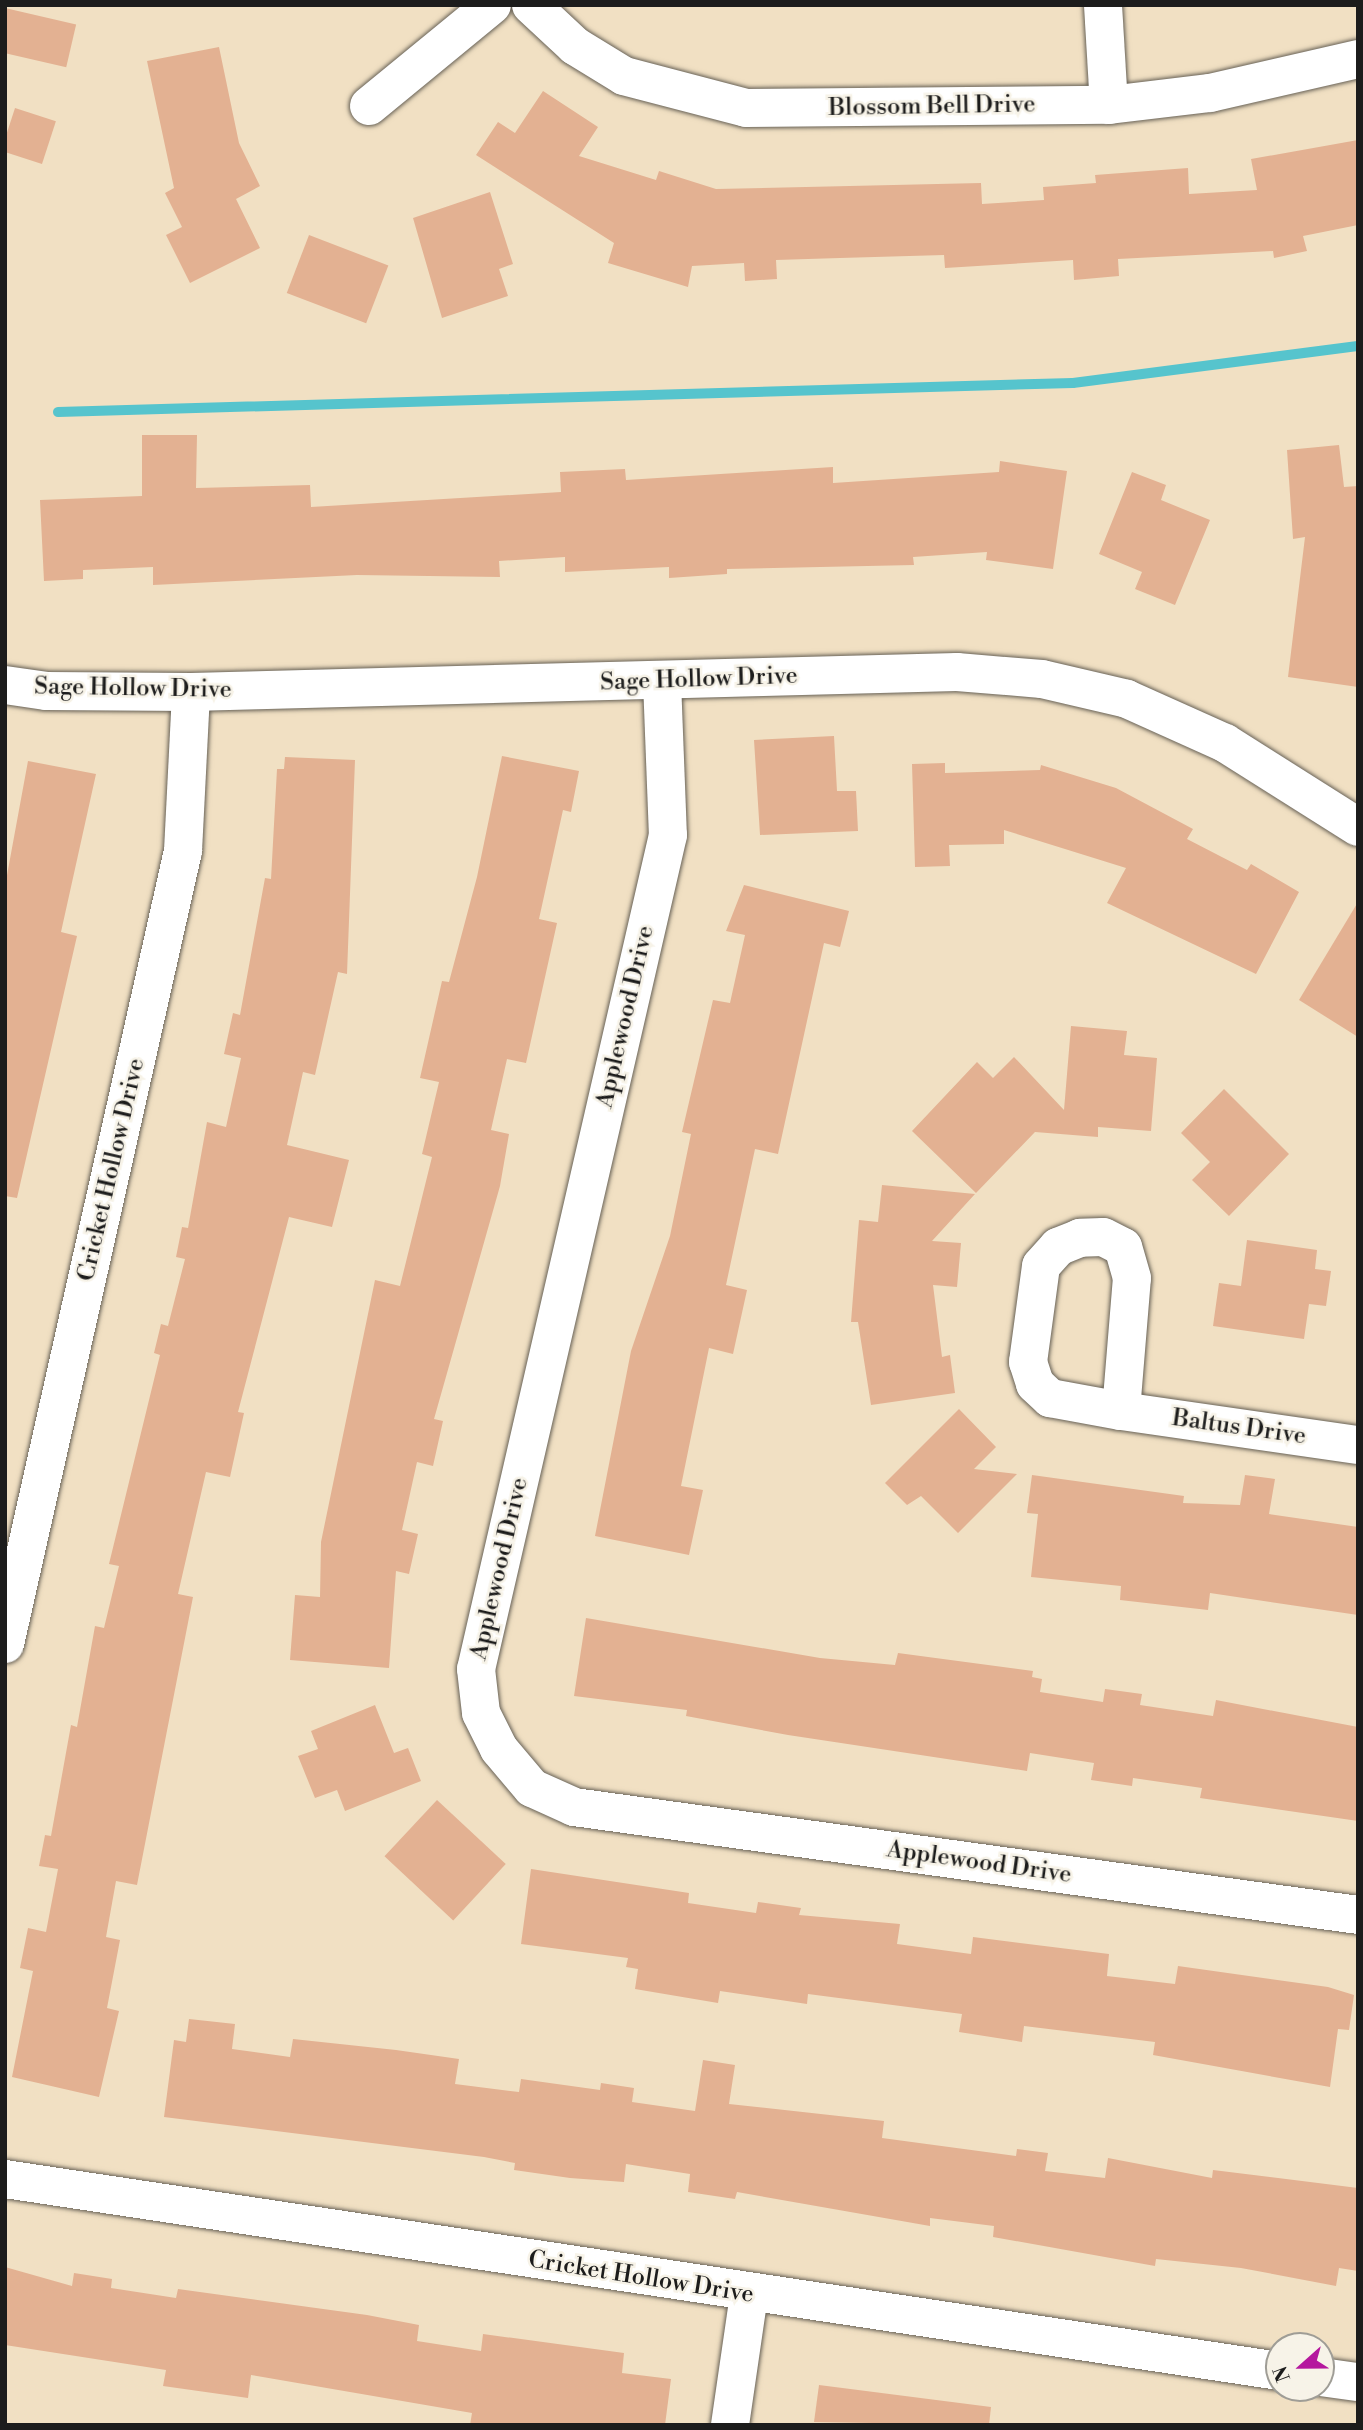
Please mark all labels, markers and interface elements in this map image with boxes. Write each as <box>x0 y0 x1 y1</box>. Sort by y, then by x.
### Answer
street label: Blossom Bell Drive <box>828 91 1036 123</box>
street label: Sage Hollow Drive <box>600 662 798 698</box>
street label: Sage Hollow Drive <box>34 673 232 705</box>
street label: Applewood Drive <box>591 923 661 1111</box>
street label: Cricket Hollow Drive <box>72 1056 152 1284</box>
street label: Baltus Drive <box>1170 1404 1308 1452</box>
street label: Applewood Drive <box>465 1475 535 1663</box>
street label: Applewood Drive <box>885 1836 1073 1890</box>
street label: Cricket Hollow Drive <box>526 2246 756 2310</box>
north arrow <box>1265 2332 1335 2402</box>
text: N <box>1268 2362 1296 2385</box>

